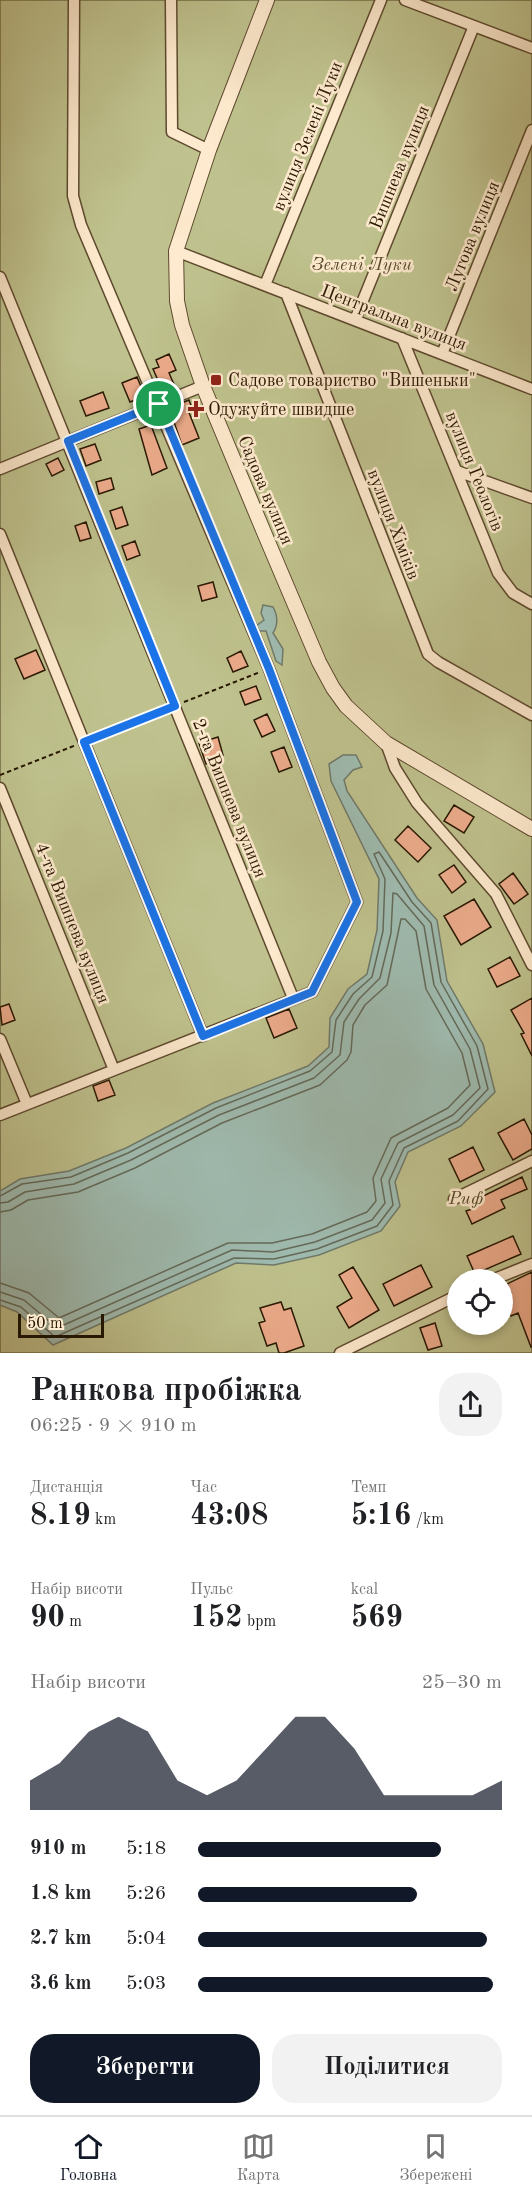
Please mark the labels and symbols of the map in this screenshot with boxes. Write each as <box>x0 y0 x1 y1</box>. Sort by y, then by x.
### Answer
street label: вулиця Зелені Луки <box>270 59 346 214</box>
street label: Вишнева вулиця <box>367 103 433 232</box>
street label: Лугова вулиця <box>443 179 503 294</box>
park label: Зелені Луки <box>312 256 412 274</box>
street label: Центральна вулиця <box>318 282 469 354</box>
place label: Садове товариство "Вишеньки" <box>228 372 476 390</box>
marker: Садове товариство "Вишеньки" <box>209 373 223 387</box>
pin <box>133 378 184 429</box>
place label: Одужуйте швидше <box>208 401 354 419</box>
marker: Одужуйте швидше <box>189 402 203 416</box>
street label: вулиця Геологів <box>442 409 506 534</box>
street label: Садова вулиця <box>234 433 296 547</box>
street label: вулиця Хіміків <box>364 467 422 582</box>
street label: 2-га Вишнева вулиця <box>189 716 269 881</box>
street label: 4-та Вишнева вулиця <box>32 841 112 1006</box>
park label: Риф <box>448 1190 483 1208</box>
scale bar <box>18 1311 104 1338</box>

